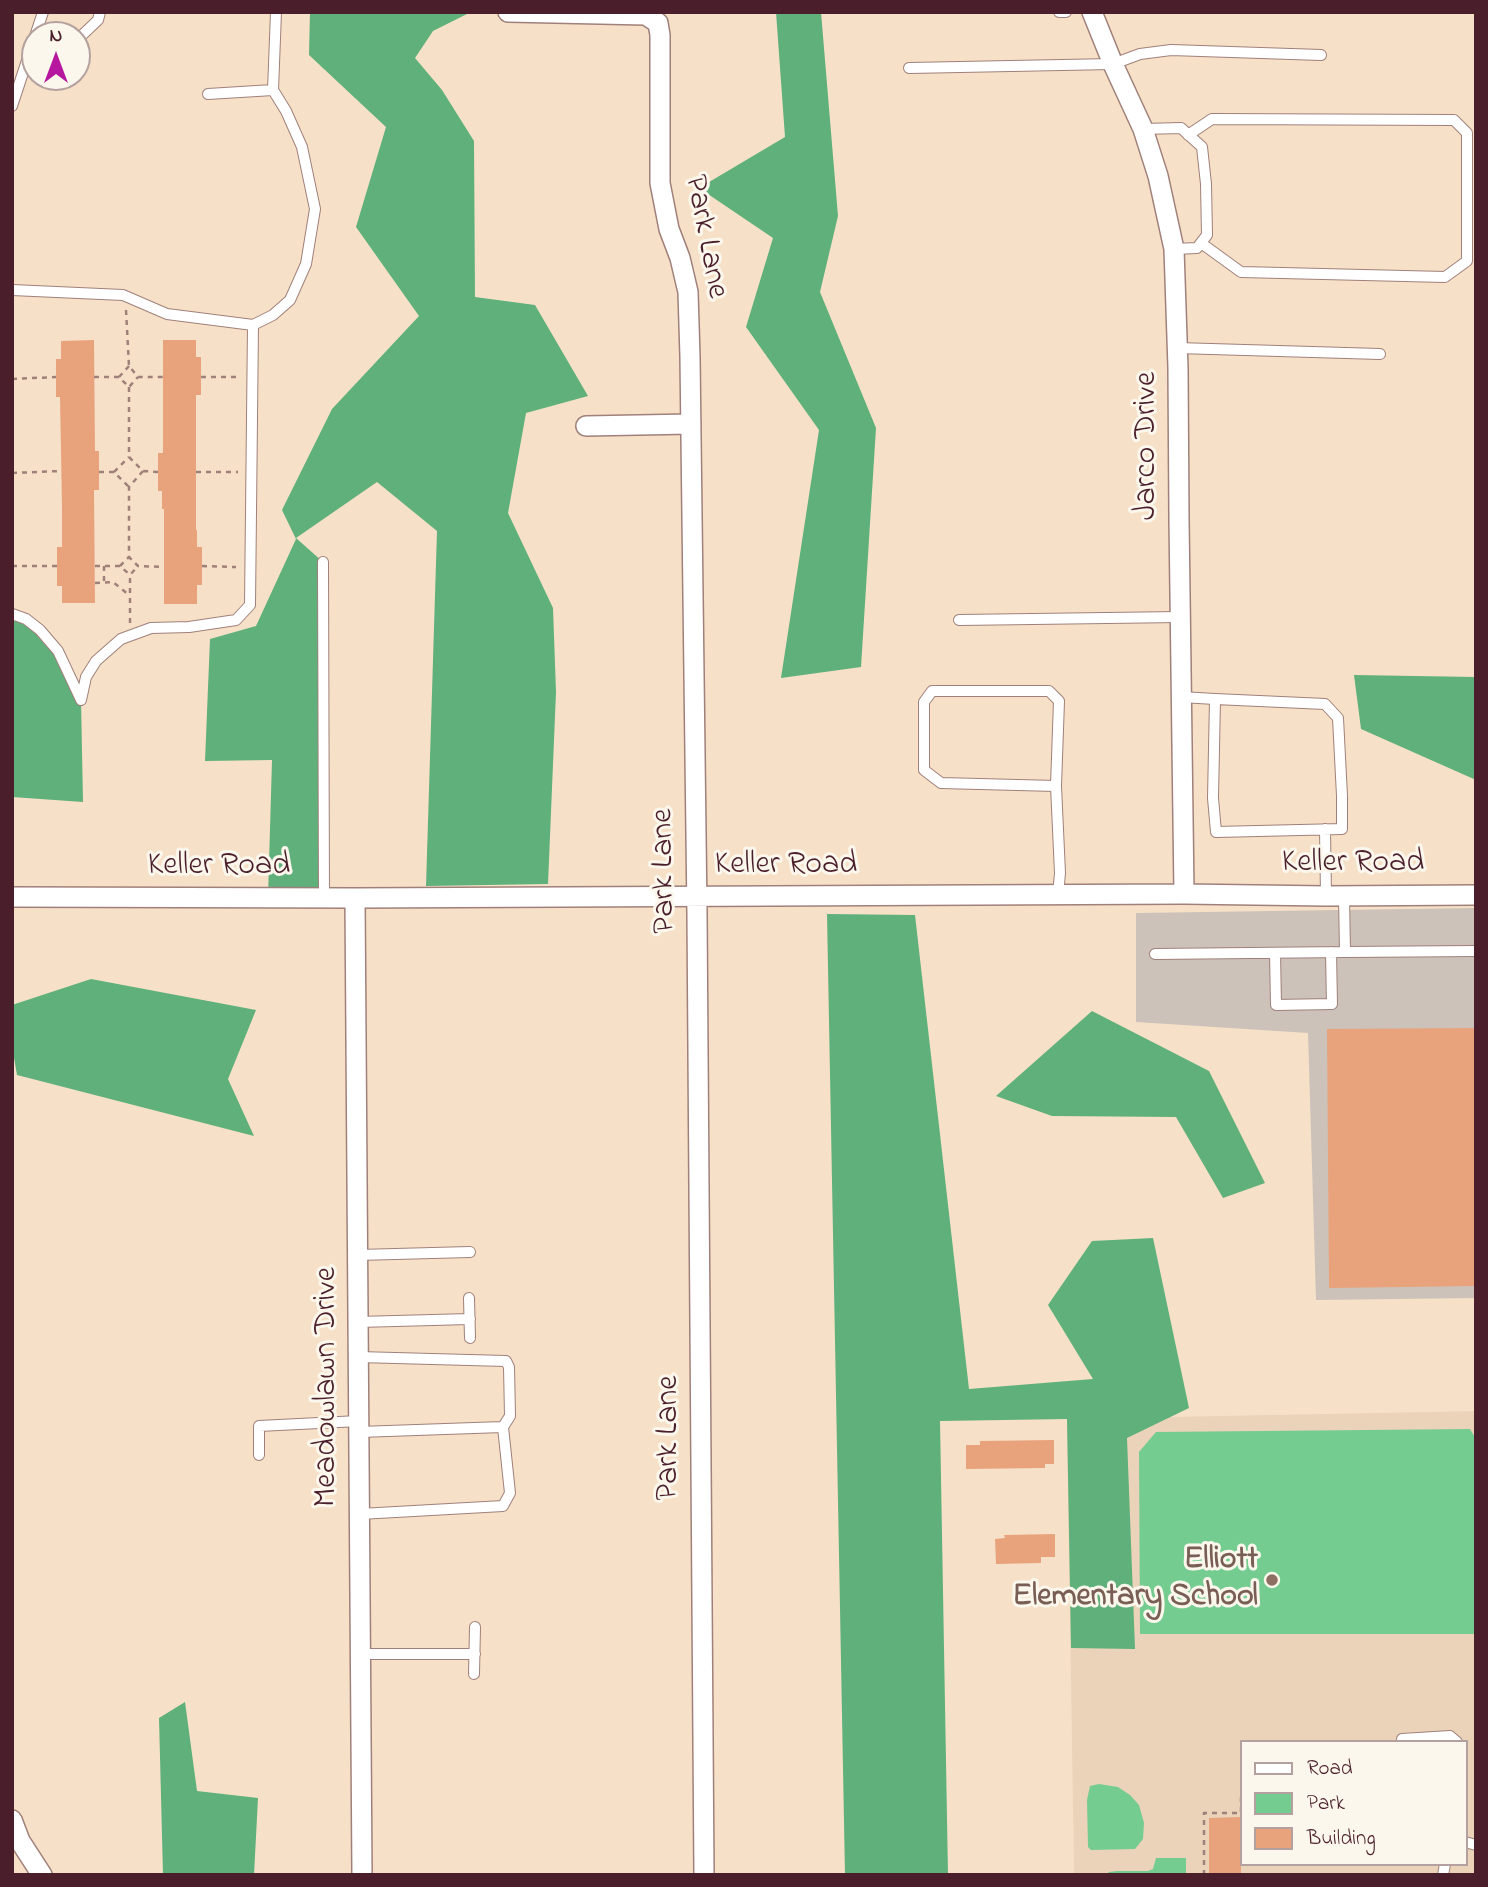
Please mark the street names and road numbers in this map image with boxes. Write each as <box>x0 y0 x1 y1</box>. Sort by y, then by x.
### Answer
street label: Park Lane <box>673 172 735 302</box>
street label: Jarco Drive <box>1130 372 1168 520</box>
street label: Park Lane <box>646 808 686 934</box>
street label: Keller Road <box>1282 846 1424 884</box>
street label: Keller Road <box>715 848 857 886</box>
street label: Keller Road <box>148 849 290 887</box>
street label: Meadowlawn Drive <box>310 1267 348 1507</box>
street label: Park Lane <box>652 1375 690 1501</box>

